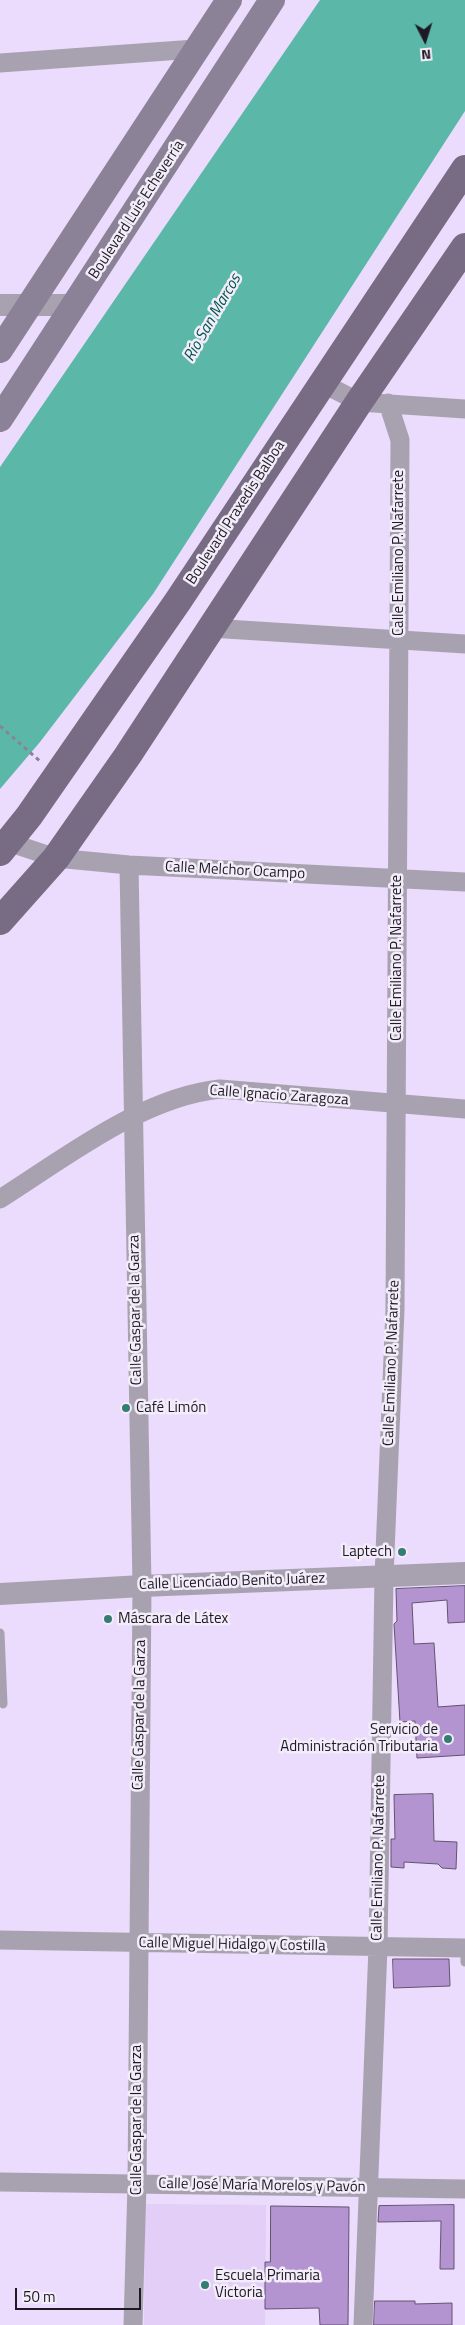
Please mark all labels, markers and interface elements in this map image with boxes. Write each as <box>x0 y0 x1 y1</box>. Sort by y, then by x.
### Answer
north arrow <box>400 15 450 65</box>
text: N <box>421 45 432 66</box>
street label: Boulevard Luis Echeverría <box>85 137 189 283</box>
water label: Río San Marcos <box>180 271 246 365</box>
street label: Boulevard Praxedis Balboa <box>183 438 289 588</box>
street label: Calle Emiliano P. Nafarrete <box>390 470 408 636</box>
street label: Calle Melchor Ocampo <box>164 858 306 884</box>
street label: Calle Emiliano P. Nafarrete <box>388 875 406 1041</box>
street label: Calle Ignacio Zaragoza <box>209 1082 349 1110</box>
street label: Calle Gaspar de la Garza <box>126 1235 146 1385</box>
street label: Calle Emiliano P. Nafarrete <box>380 1280 404 1446</box>
place label: Café Limón <box>136 1399 206 1417</box>
marker: Café Limón <box>120 1402 132 1414</box>
place label: Laptech <box>342 1543 392 1561</box>
marker: Laptech <box>396 1546 408 1558</box>
street label: Calle Licenciado Benito Juárez <box>139 1570 325 1594</box>
place label: Máscara de Látex <box>118 1610 228 1628</box>
marker: Máscara de Látex <box>102 1613 114 1625</box>
street label: Calle Gaspar de la Garza <box>130 1640 150 1790</box>
place label: Servicio de Administración Tributaria <box>280 1721 438 1756</box>
marker: Servicio de Administración Tributaria <box>442 1733 454 1745</box>
street label: Calle Emiliano P. Nafarrete <box>369 1775 389 1941</box>
street label: Calle Miguel Hidalgo y Costilla <box>138 1934 326 1956</box>
street label: Calle Gaspar de la Garza <box>128 2045 146 2195</box>
street label: Calle José María Morelos y Pavón <box>158 2175 366 2197</box>
place label: Escuela Primaria Victoria <box>215 2267 320 2302</box>
scale bar <box>18 2278 144 2310</box>
marker: Escuela Primaria Victoria <box>199 2279 211 2291</box>
text: 50 m <box>23 2285 56 2308</box>

